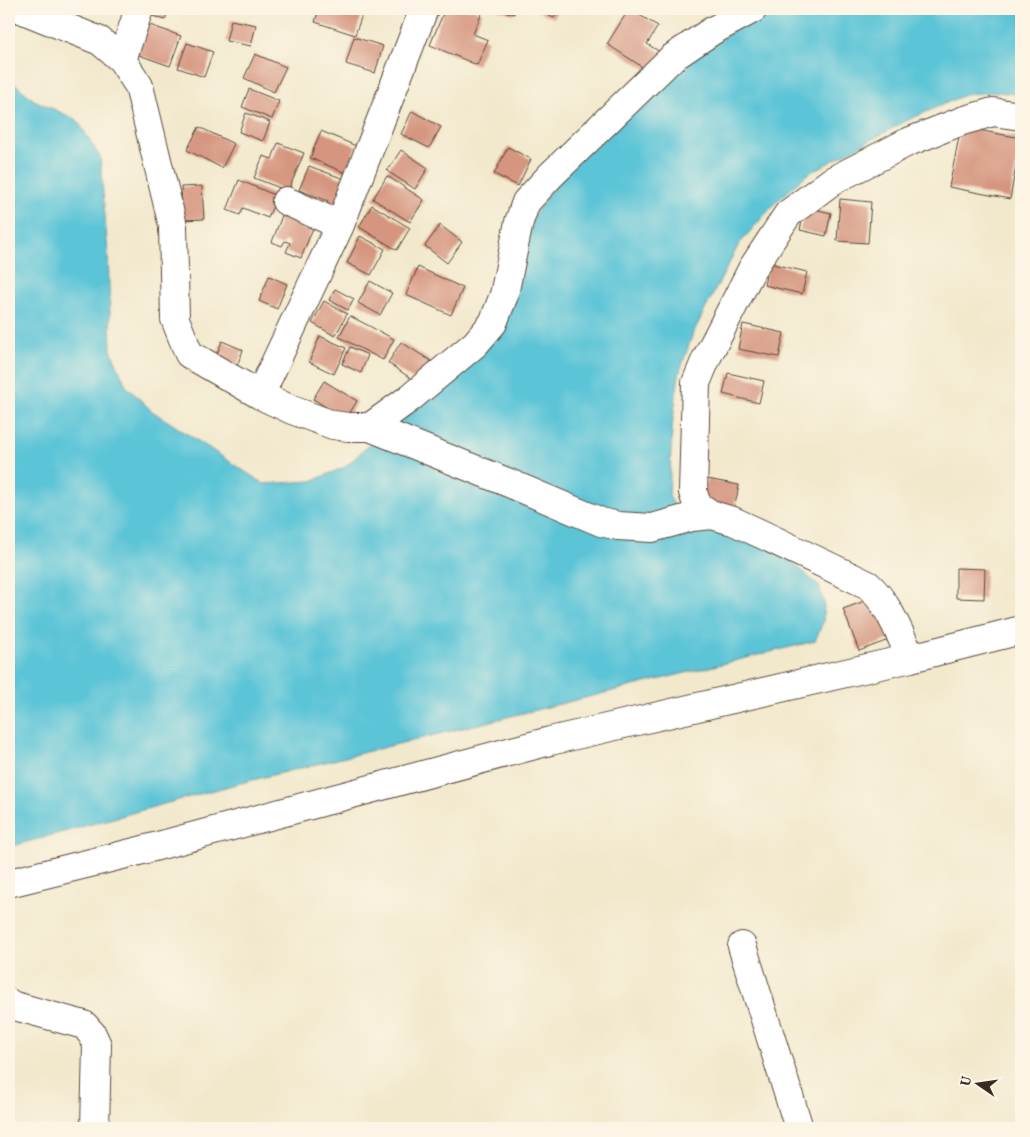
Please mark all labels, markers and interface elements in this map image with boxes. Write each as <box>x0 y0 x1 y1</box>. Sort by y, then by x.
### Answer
north arrow <box>952 1060 1002 1110</box>
text: U <box>956 1074 977 1088</box>

